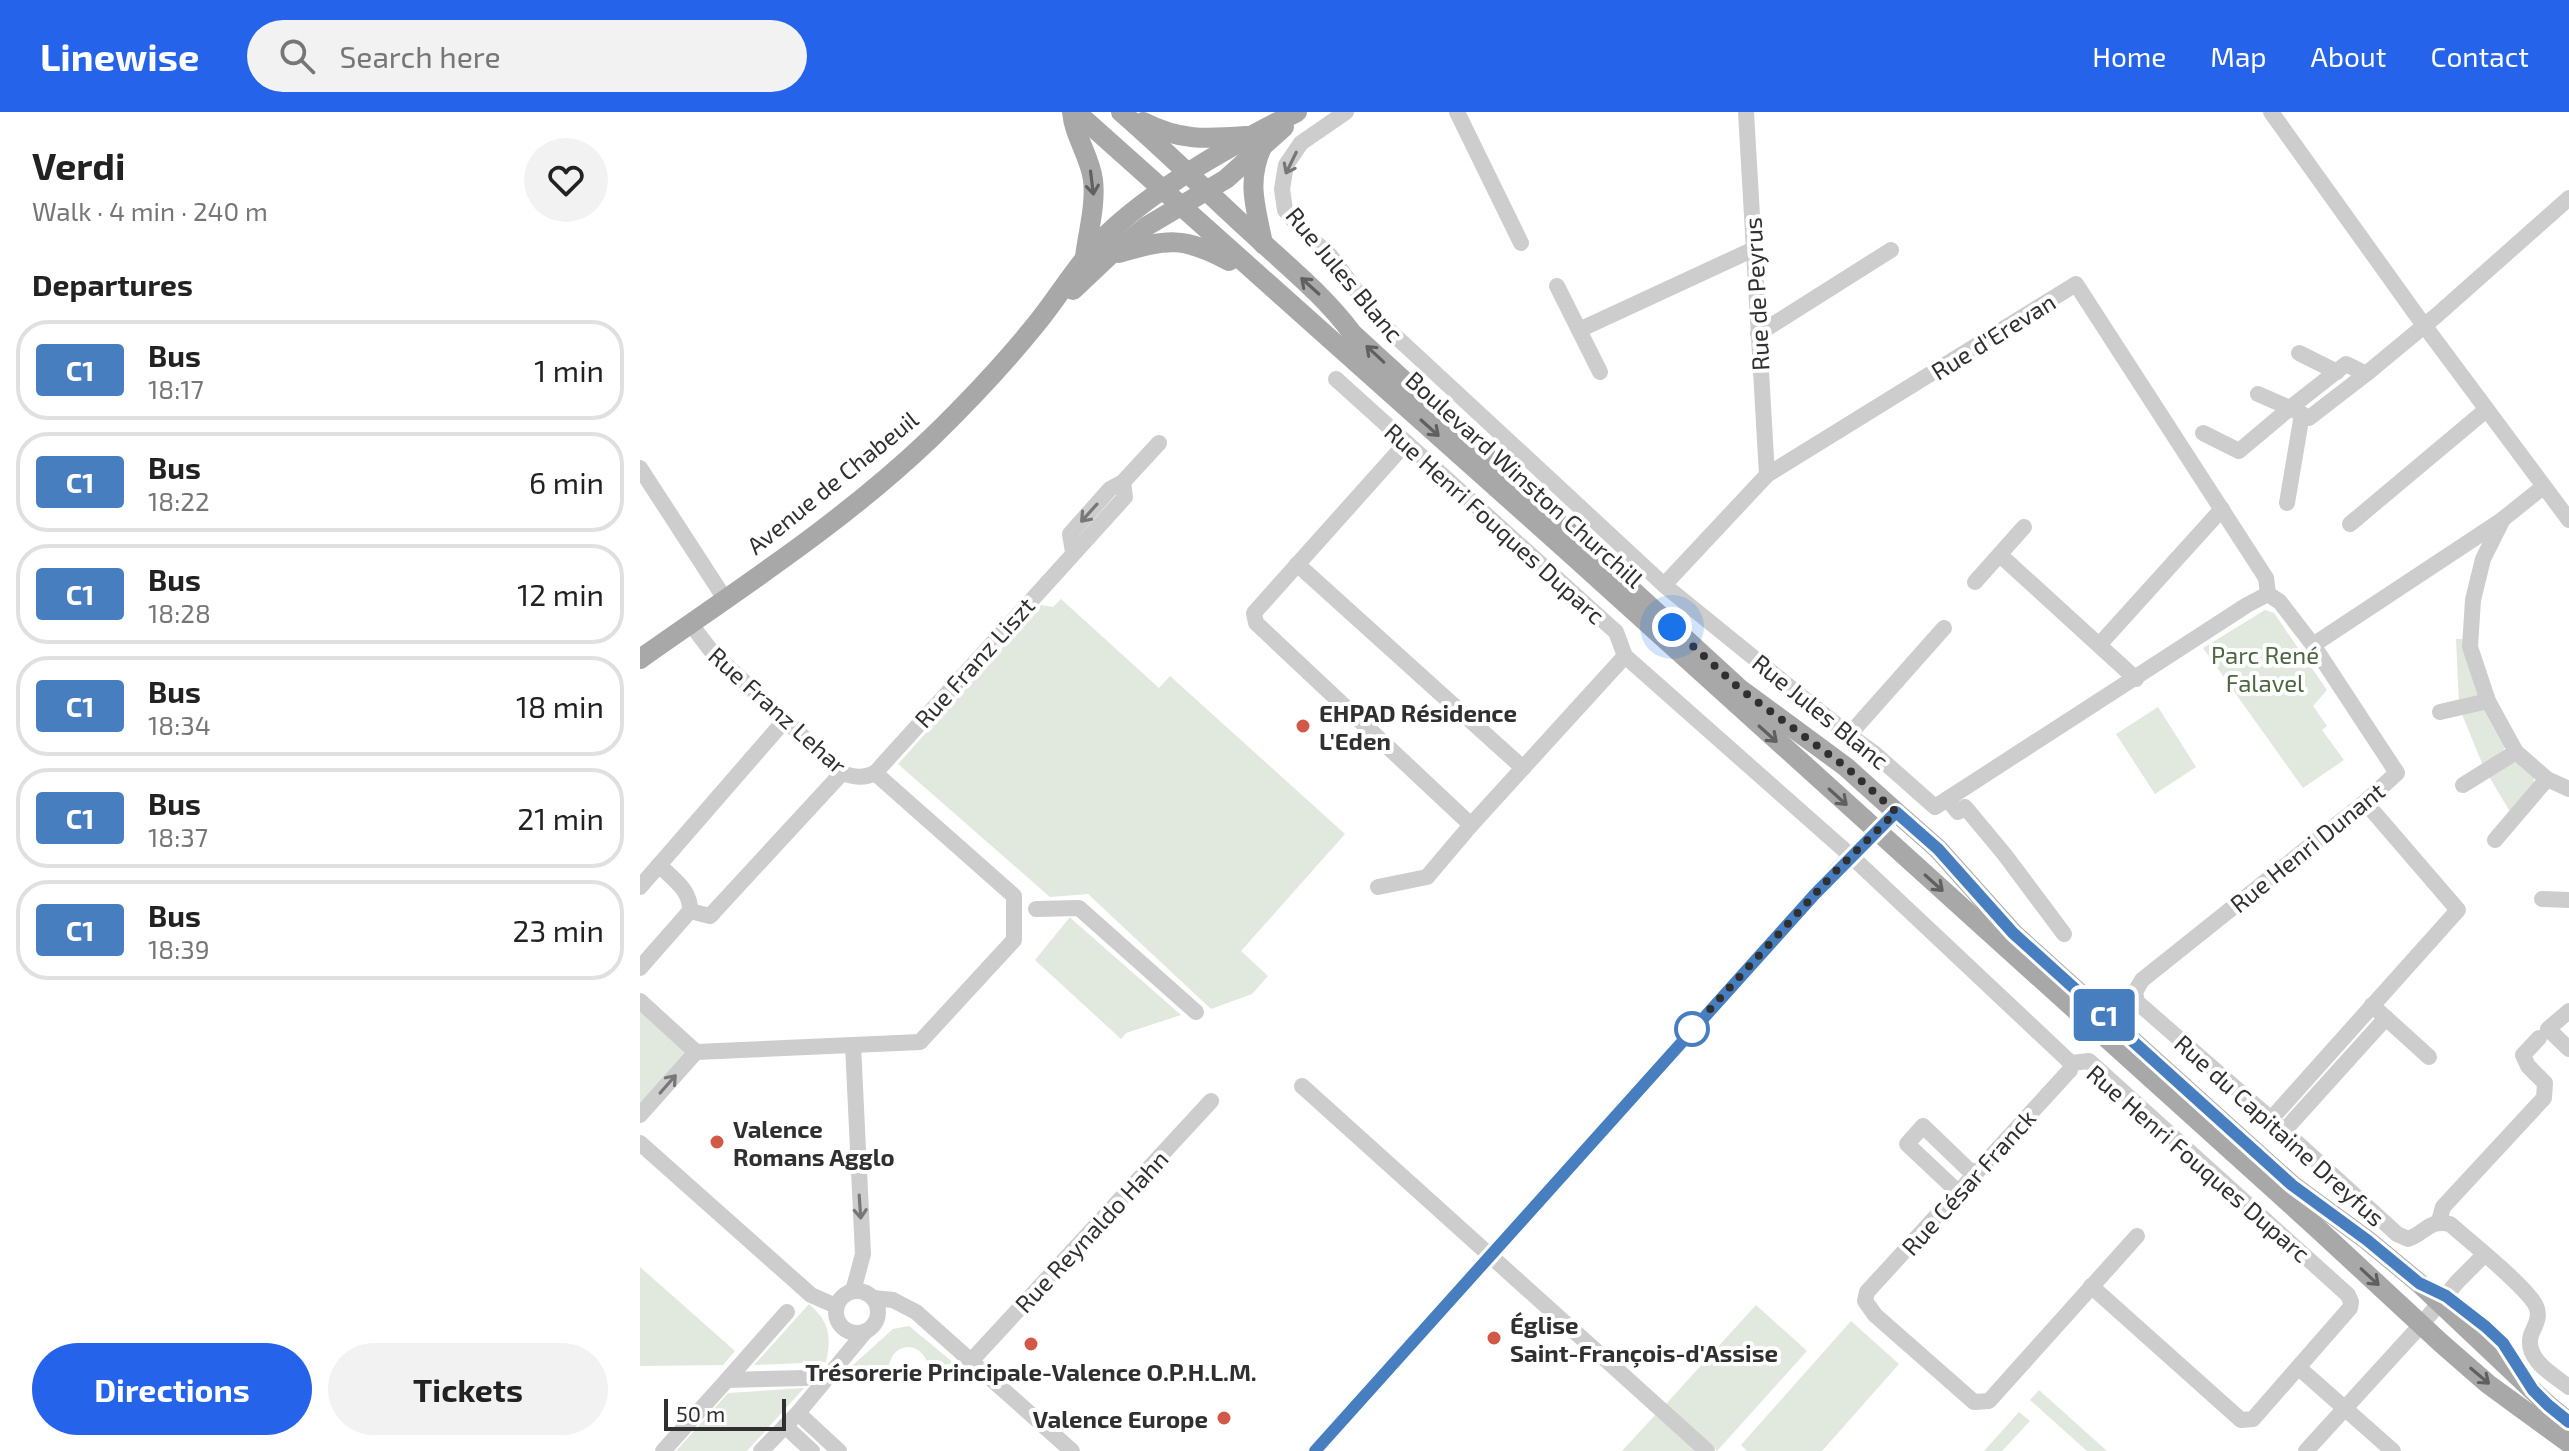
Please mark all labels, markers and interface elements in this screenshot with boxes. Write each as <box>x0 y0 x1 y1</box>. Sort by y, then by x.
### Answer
search box <box>247 20 807 92</box>
text: Linewise <box>40 33 199 79</box>
icon: search <box>275 34 319 78</box>
text: Search here <box>339 38 501 74</box>
text: Home <box>2092 39 2166 73</box>
text: Map <box>2210 39 2267 73</box>
text: About <box>2311 39 2386 73</box>
text: Contact <box>2430 39 2529 73</box>
button: heart <box>524 138 608 222</box>
text: Verdi <box>32 142 126 188</box>
one-way arrow <box>1283 150 1298 174</box>
one-way arrow <box>1085 169 1100 196</box>
text: Walk · 4 min · 240 m <box>32 195 268 226</box>
street label: Rue Jules Blanc <box>1280 201 1410 347</box>
street label: Rue de Peyrus <box>1737 216 1775 372</box>
text: Departures <box>32 266 193 302</box>
one-way arrow <box>1301 278 1321 296</box>
street label: Rue d'Erevan <box>1926 286 2060 386</box>
text: Bus <box>148 337 201 373</box>
one-way arrow <box>1366 346 1386 364</box>
text: 1 min <box>534 352 604 388</box>
text: C1 <box>66 353 94 387</box>
street label: Boulevard Winston Churchill <box>1400 365 1650 593</box>
text: 18:17 <box>148 373 204 404</box>
street label: Avenue de Chabeuil <box>741 404 923 560</box>
street label: Rue Henri Fouques Duparc <box>1379 417 1611 629</box>
one-way arrow <box>1420 419 1440 437</box>
text: Bus <box>148 449 201 485</box>
text: 6 min <box>529 464 604 500</box>
text: C1 <box>66 465 94 499</box>
text: 18:22 <box>148 485 210 516</box>
one-way arrow <box>1080 502 1098 522</box>
text: Bus <box>148 561 201 597</box>
text: 12 min <box>517 576 604 612</box>
text: C1 <box>66 577 94 611</box>
street label: Rue Franz Liszt <box>908 591 1040 733</box>
text: 18:28 <box>148 597 211 628</box>
your location <box>1652 607 1692 647</box>
street label: Rue Franz Lehar <box>703 640 853 780</box>
park label: Parc René Falavel <box>2211 640 2319 697</box>
street label: Rue Jules Blanc <box>1747 647 1895 775</box>
text: Bus <box>148 673 201 709</box>
text: 18 min <box>516 688 604 724</box>
text: C1 <box>66 689 94 723</box>
place label: EHPAD Résidence L'Eden <box>1319 698 1517 755</box>
text: 18:34 <box>148 709 211 740</box>
marker: EHPAD Résidence L'Eden <box>1294 717 1312 735</box>
one-way arrow <box>1758 725 1778 743</box>
street label: Rue Henri Dunant <box>2224 776 2390 918</box>
text: Bus <box>148 785 201 821</box>
one-way arrow <box>1828 788 1848 806</box>
text: 21 min <box>517 800 604 836</box>
text: C1 <box>66 801 94 835</box>
text: 18:37 <box>148 821 208 852</box>
one-way arrow <box>1924 874 1944 892</box>
text: Bus <box>148 897 201 933</box>
text: 23 min <box>513 912 604 948</box>
text: C1 <box>66 913 94 947</box>
text: 18:39 <box>148 933 210 964</box>
line badge: C1 <box>2068 989 2140 1041</box>
text: C1 <box>2090 998 2118 1032</box>
unlabelled marker <box>1675 1012 1709 1046</box>
street label: Rue du Capitaine Dreyfus <box>2169 1028 2391 1232</box>
street label: Rue Henri Fouques Duparc <box>2082 1058 2316 1268</box>
one-way arrow <box>659 1074 677 1094</box>
street label: Rue César Franck <box>1895 1103 2041 1261</box>
place label: Valence Romans Agglo <box>733 1114 895 1171</box>
marker: Valence Romans Agglo <box>708 1133 726 1151</box>
street label: Rue Reynaldo Hahn <box>1008 1144 1174 1318</box>
one-way arrow <box>853 1193 868 1220</box>
one-way arrow <box>2360 1267 2380 1286</box>
place label: Église Saint-François-d'Assise <box>1510 1310 1778 1368</box>
marker: Église Saint-François-d'Assise <box>1485 1329 1503 1347</box>
marker: Trésorerie Principale-Valence O.P.H.L.M. <box>1022 1335 1040 1353</box>
button: Directions <box>32 1343 312 1435</box>
button: Tickets <box>328 1343 608 1435</box>
place label: Trésorerie Principale-Valence O.P.H.L.M. <box>805 1357 1257 1386</box>
one-way arrow <box>2469 1367 2490 1385</box>
scale bar <box>664 1395 786 1431</box>
text: 50 m <box>676 1400 725 1426</box>
place label: Valence Europe <box>1033 1404 1208 1433</box>
marker: Valence Europe <box>1215 1409 1233 1427</box>

